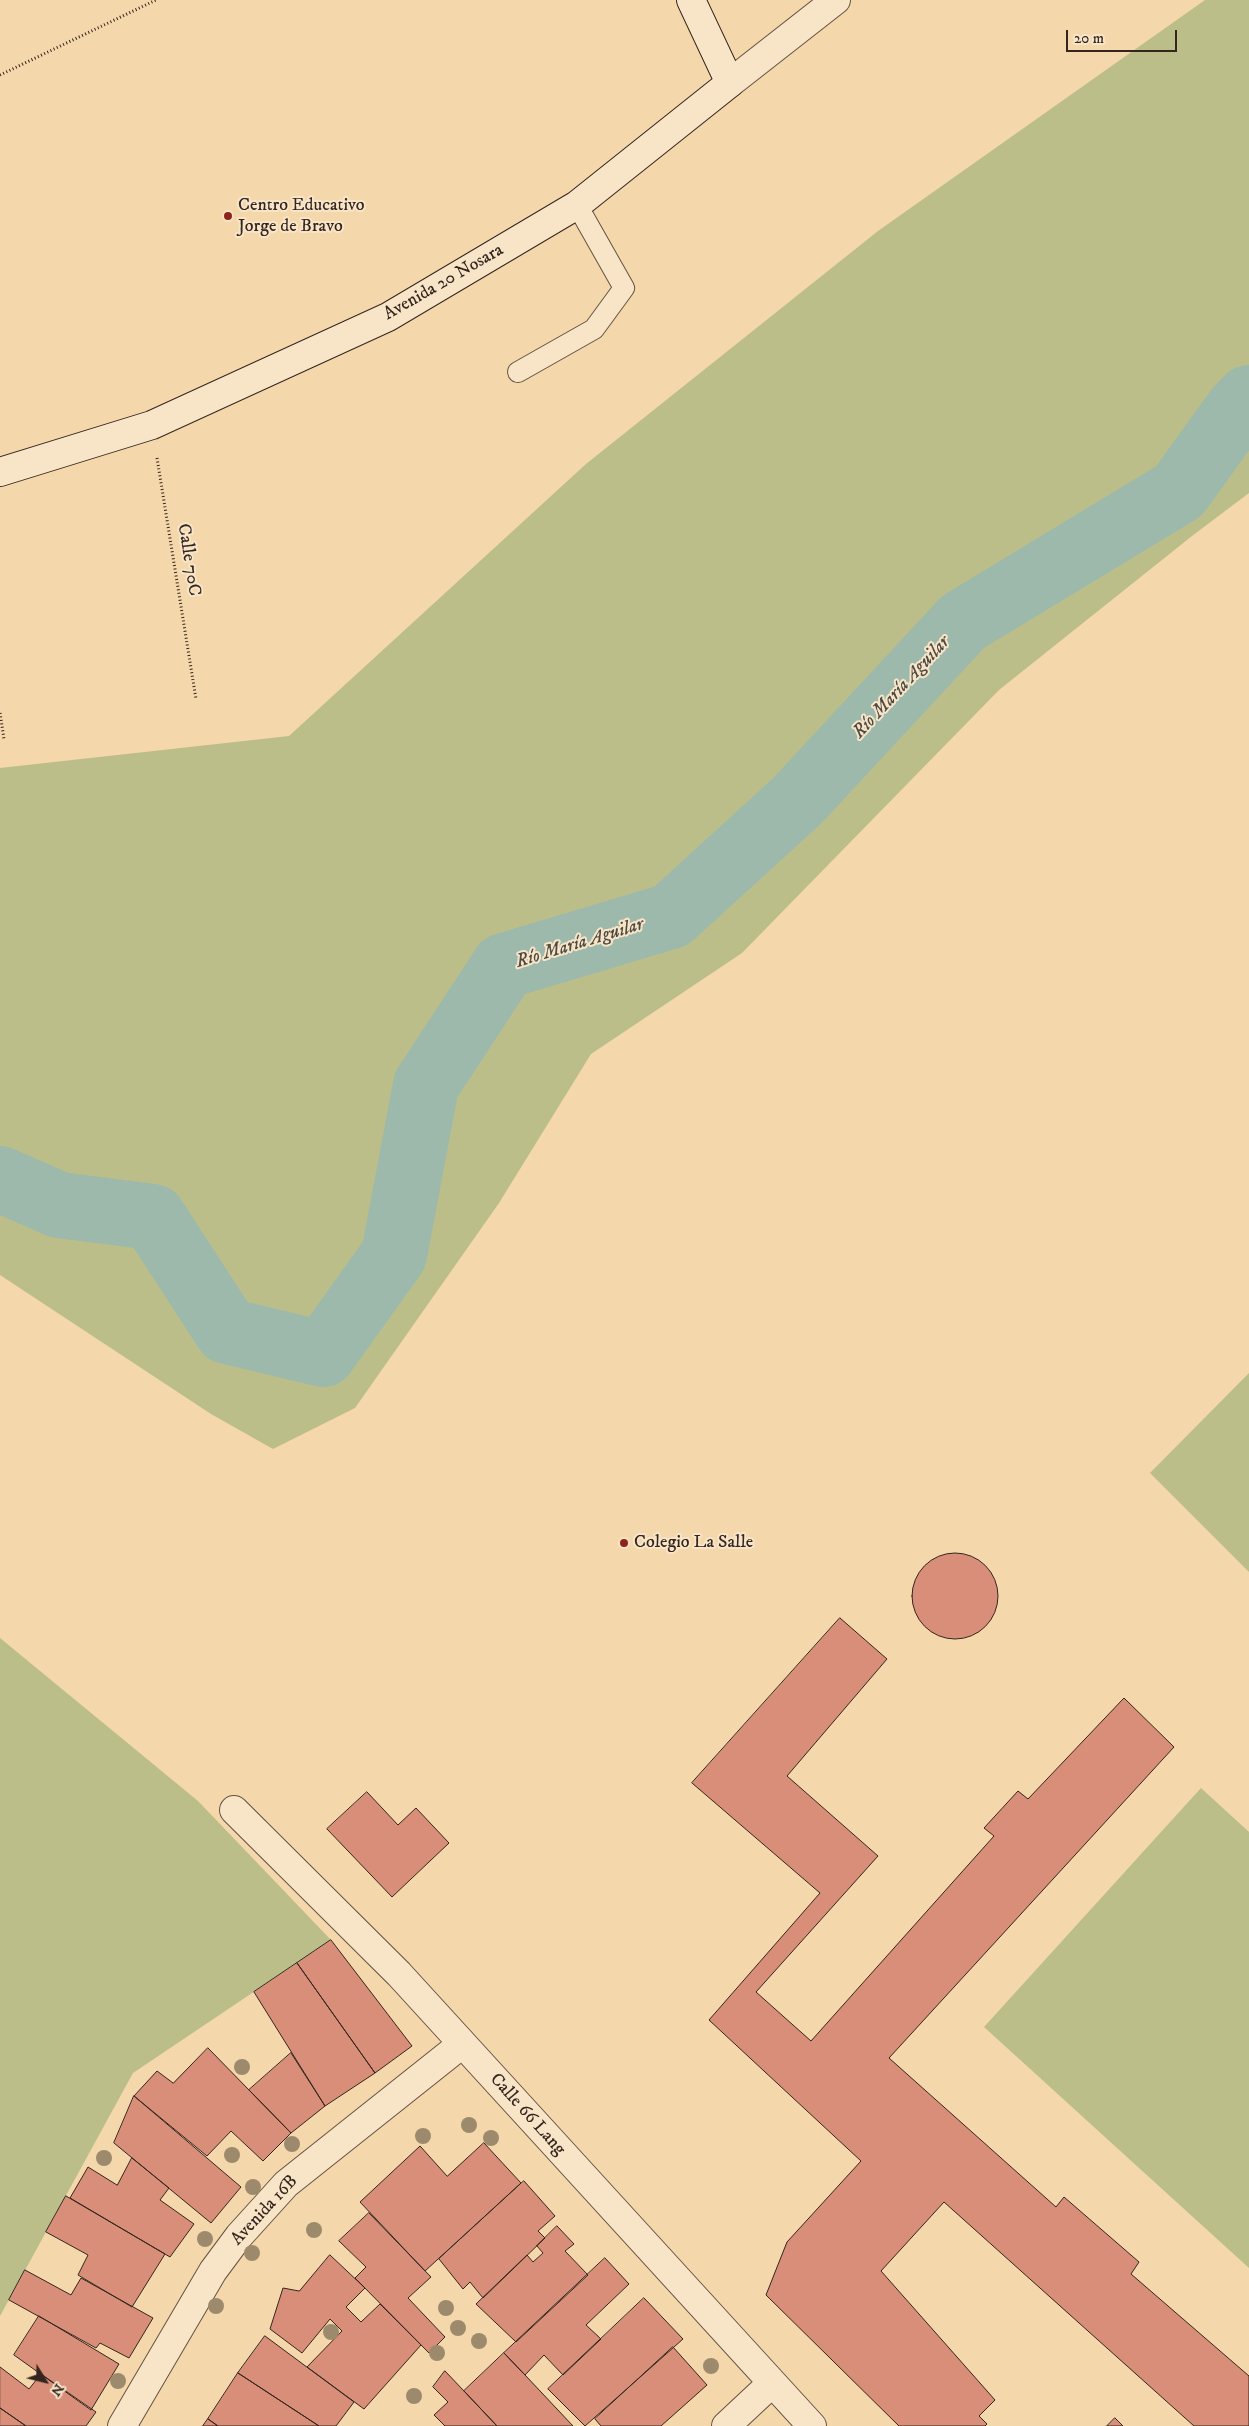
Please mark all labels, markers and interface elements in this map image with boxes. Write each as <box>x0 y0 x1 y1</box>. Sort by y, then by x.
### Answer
scale bar <box>1069 20 1180 52</box>
text: 20 m <box>1074 29 1104 48</box>
place label: Centro Educativo Jorge de Bravo <box>238 195 365 238</box>
marker: Centro Educativo Jorge de Bravo <box>222 210 234 222</box>
street label: Avenida 20 Nosara <box>380 240 508 326</box>
street label: Calle 70C <box>172 522 204 598</box>
water label: Río María Aguilar <box>848 632 956 744</box>
water label: Río María Aguilar <box>513 914 647 974</box>
place label: Colegio La Salle <box>634 1532 753 1554</box>
marker: Colegio La Salle <box>618 1537 630 1549</box>
street label: Calle 66 Lang <box>484 2069 570 2161</box>
street label: Avenida 16B <box>227 2171 303 2251</box>
north arrow <box>20 2356 70 2406</box>
text: N <box>46 2380 68 2400</box>

